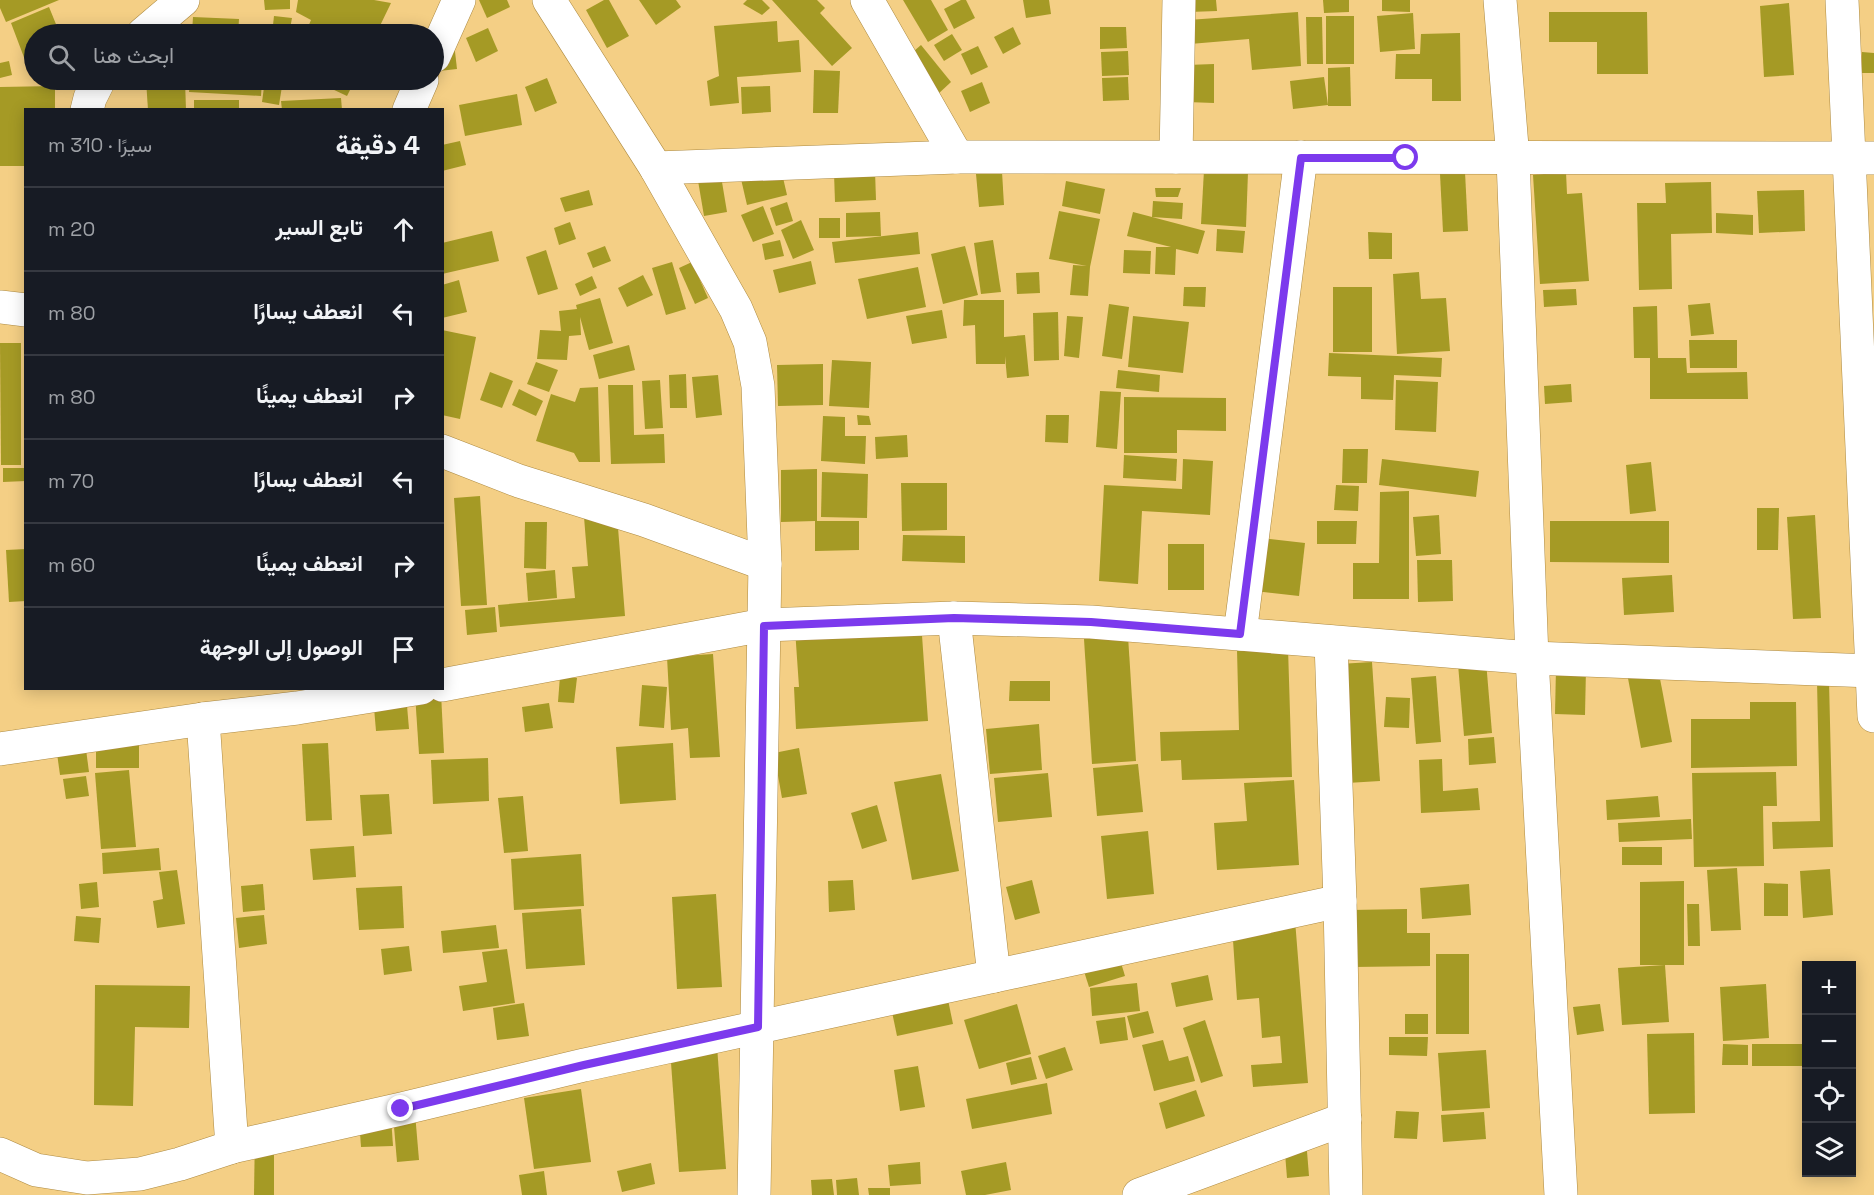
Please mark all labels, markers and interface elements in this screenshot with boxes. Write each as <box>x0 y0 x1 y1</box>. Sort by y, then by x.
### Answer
search box <box>24 24 444 90</box>
icon: search <box>45 41 78 74</box>
text: ابحث هنا <box>93 41 174 69</box>
text: 4 دقيقة <box>336 128 420 162</box>
text: سيرًا · 310 m <box>48 132 152 158</box>
route start <box>1392 144 1418 170</box>
text: تابع السير <box>275 213 363 241</box>
icon: ahead <box>387 213 420 246</box>
text: 20 m <box>48 216 95 242</box>
text: انعطف يسارًا <box>253 297 363 325</box>
icon: left <box>387 297 420 330</box>
text: 80 m <box>48 300 96 326</box>
text: انعطف يمينًا <box>256 381 363 409</box>
icon: right <box>387 381 420 414</box>
text: 80 m <box>48 384 96 410</box>
text: انعطف يسارًا <box>253 465 363 493</box>
icon: left <box>387 465 420 498</box>
text: 70 m <box>48 468 94 494</box>
text: انعطف يمينًا <box>256 549 363 577</box>
icon: right <box>387 549 420 582</box>
text: 60 m <box>48 552 95 578</box>
text: الوصول إلى الوجهة <box>200 633 363 661</box>
icon: arrive <box>387 633 420 666</box>
map controls <box>1802 961 1856 1177</box>
button: + <box>1802 961 1856 1015</box>
button: − <box>1802 1015 1856 1069</box>
button: locate <box>1802 1069 1856 1123</box>
route end <box>387 1095 413 1121</box>
button: layers <box>1802 1123 1856 1177</box>

